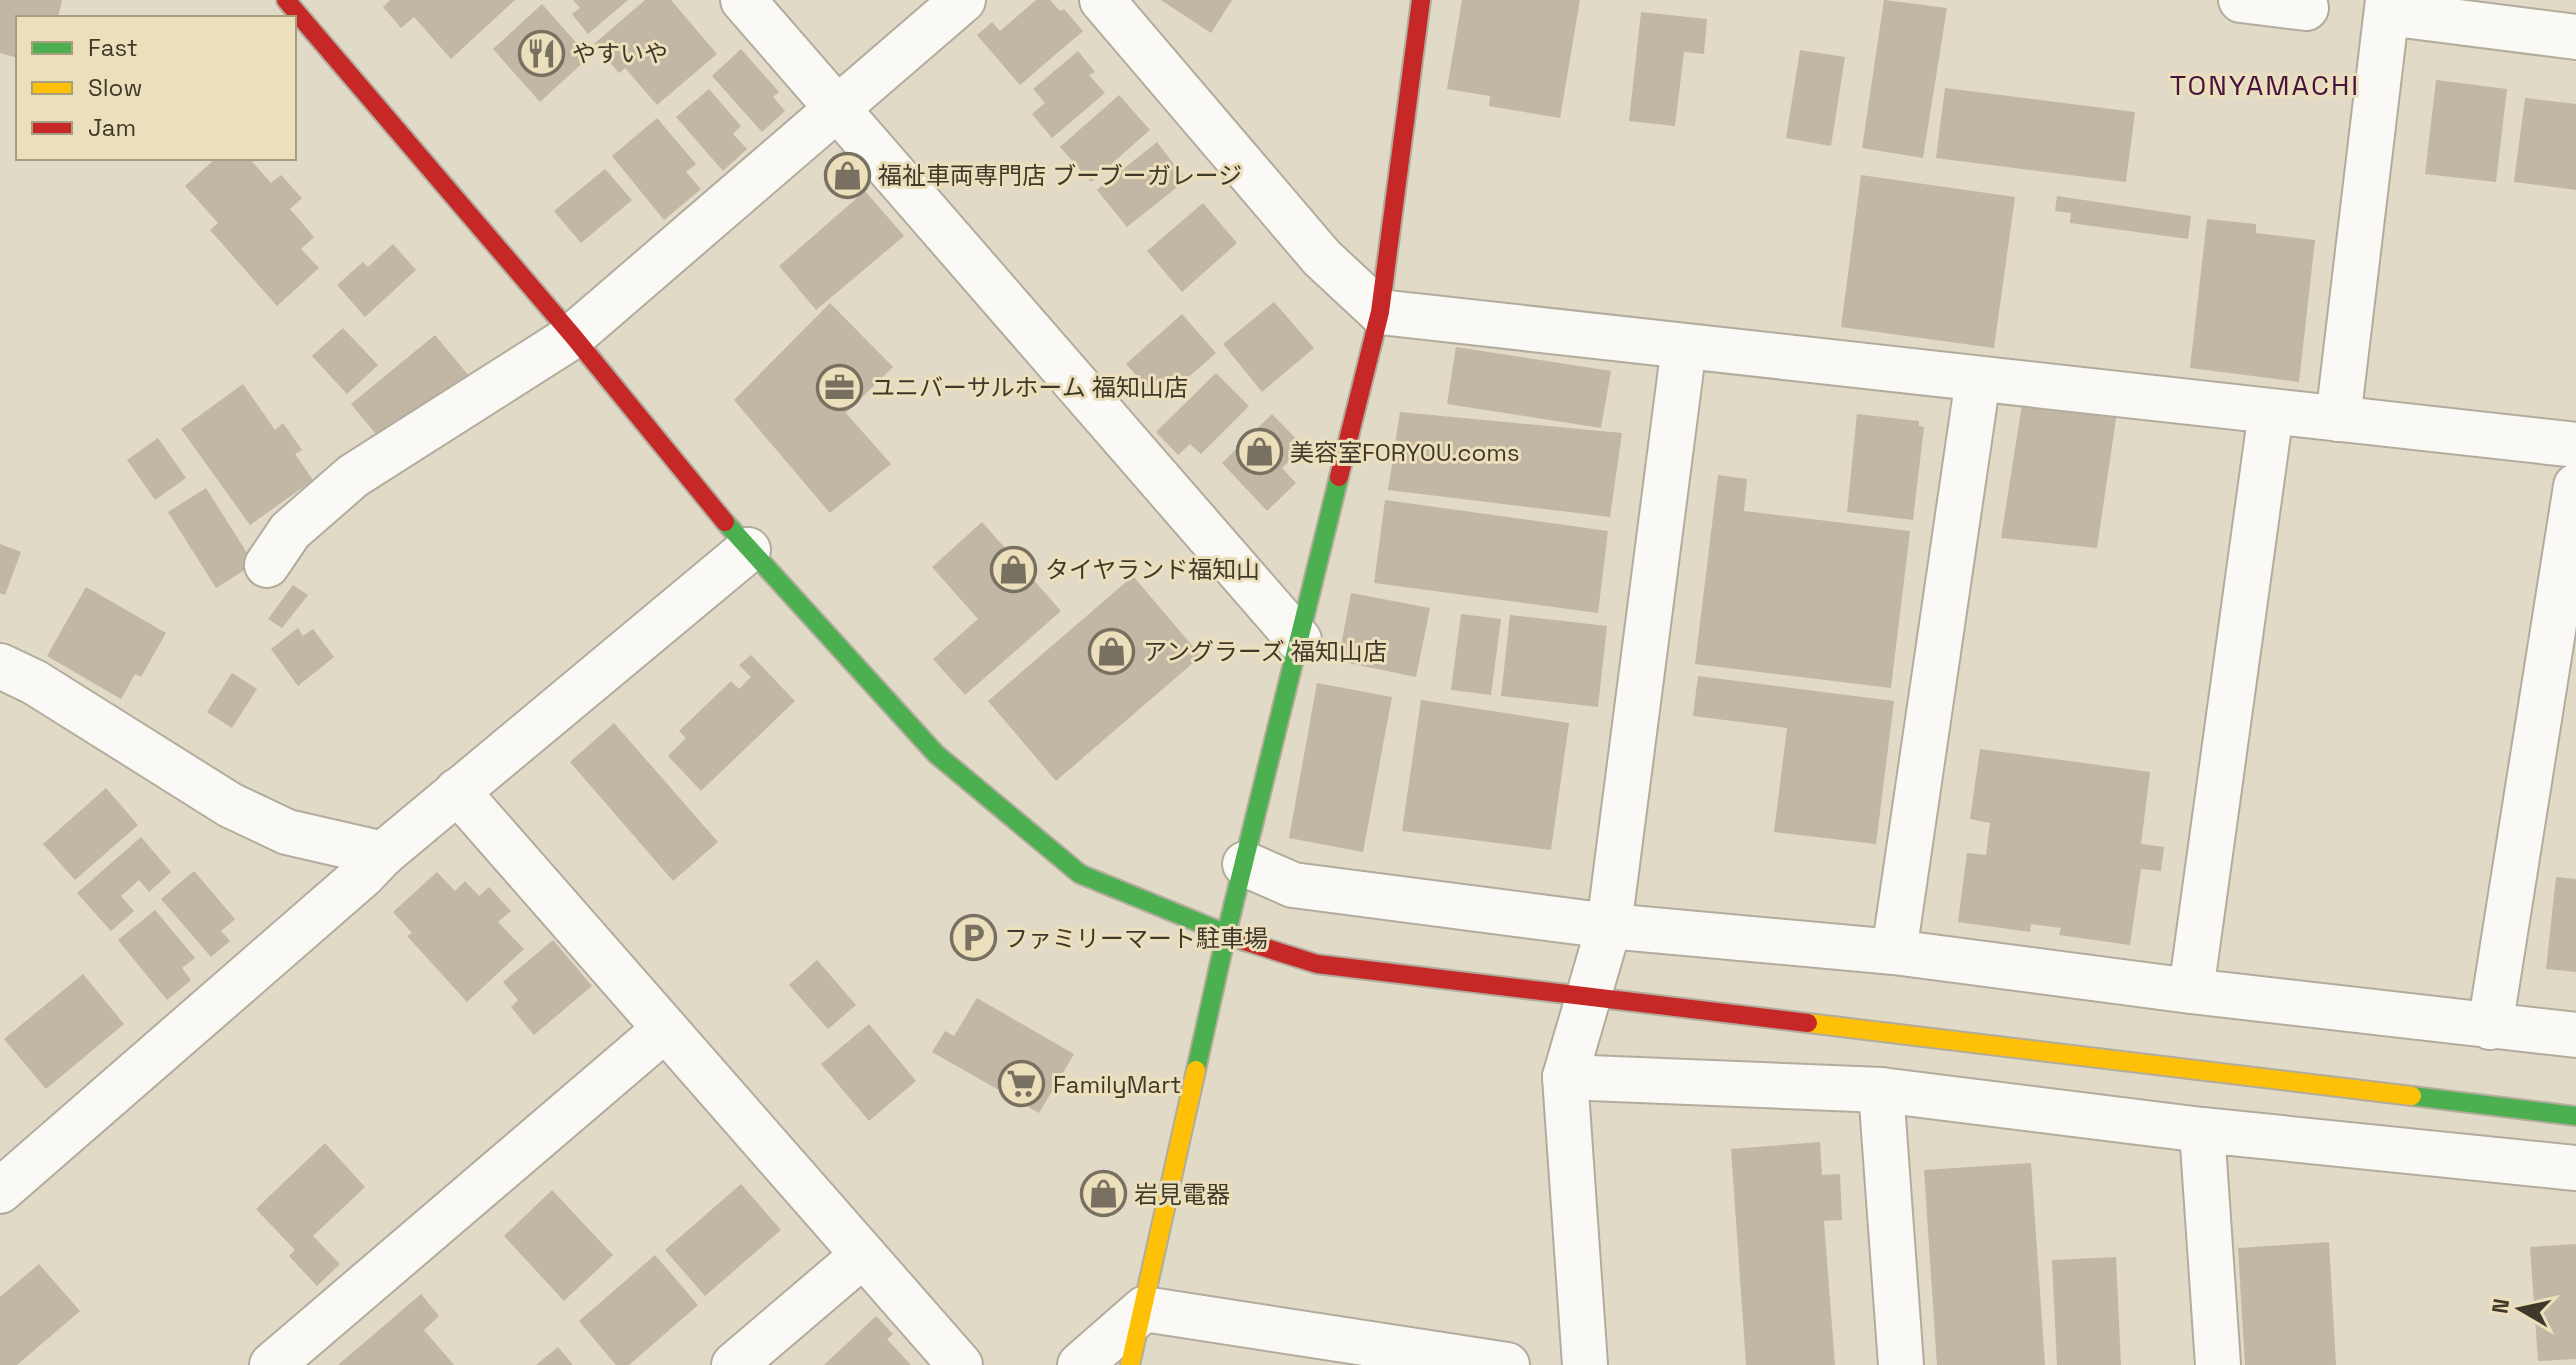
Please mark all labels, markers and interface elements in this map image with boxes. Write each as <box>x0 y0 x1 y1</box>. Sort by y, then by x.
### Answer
legend <box>16 16 296 160</box>
restaurant icon: やすいや <box>517 29 565 77</box>
text: Fast <box>88 32 138 63</box>
place label: やすいや <box>572 38 668 69</box>
district label: TONYAMACHI <box>2170 67 2360 103</box>
text: Slow <box>88 72 142 103</box>
text: Jam <box>88 112 136 143</box>
shop icon: 福祉車両専門店 ブーブーガレージ <box>823 151 871 199</box>
place label: 福祉車両専門店 ブーブーガレージ <box>878 160 1242 191</box>
office icon: ユニバーサルホーム 福知山店 <box>816 363 864 411</box>
place label: ユニバーサルホーム 福知山店 <box>871 372 1188 403</box>
shop icon: 美容室FORYOU.coms <box>1235 428 1283 476</box>
place label: 美容室FORYOU.coms <box>1290 437 1520 468</box>
shop icon: タイヤランド福知山 <box>990 545 1038 593</box>
place label: タイヤランド福知山 <box>1045 554 1260 585</box>
shop icon: アングラーズ 福知山店 <box>1088 627 1136 675</box>
place label: アングラーズ 福知山店 <box>1143 636 1387 667</box>
parking icon: ファミリーマート駐車場 <box>949 914 997 962</box>
place label: ファミリーマート駐車場 <box>1004 923 1268 954</box>
supermarket icon: FamilyMart <box>998 1060 1046 1108</box>
place label: FamilyMart <box>1053 1069 1181 1100</box>
shop icon: 岩見電器 <box>1079 1170 1127 1218</box>
place label: 岩見電器 <box>1134 1179 1230 1210</box>
north arrow <box>2480 1269 2560 1349</box>
text: N <box>2485 1296 2515 1315</box>

